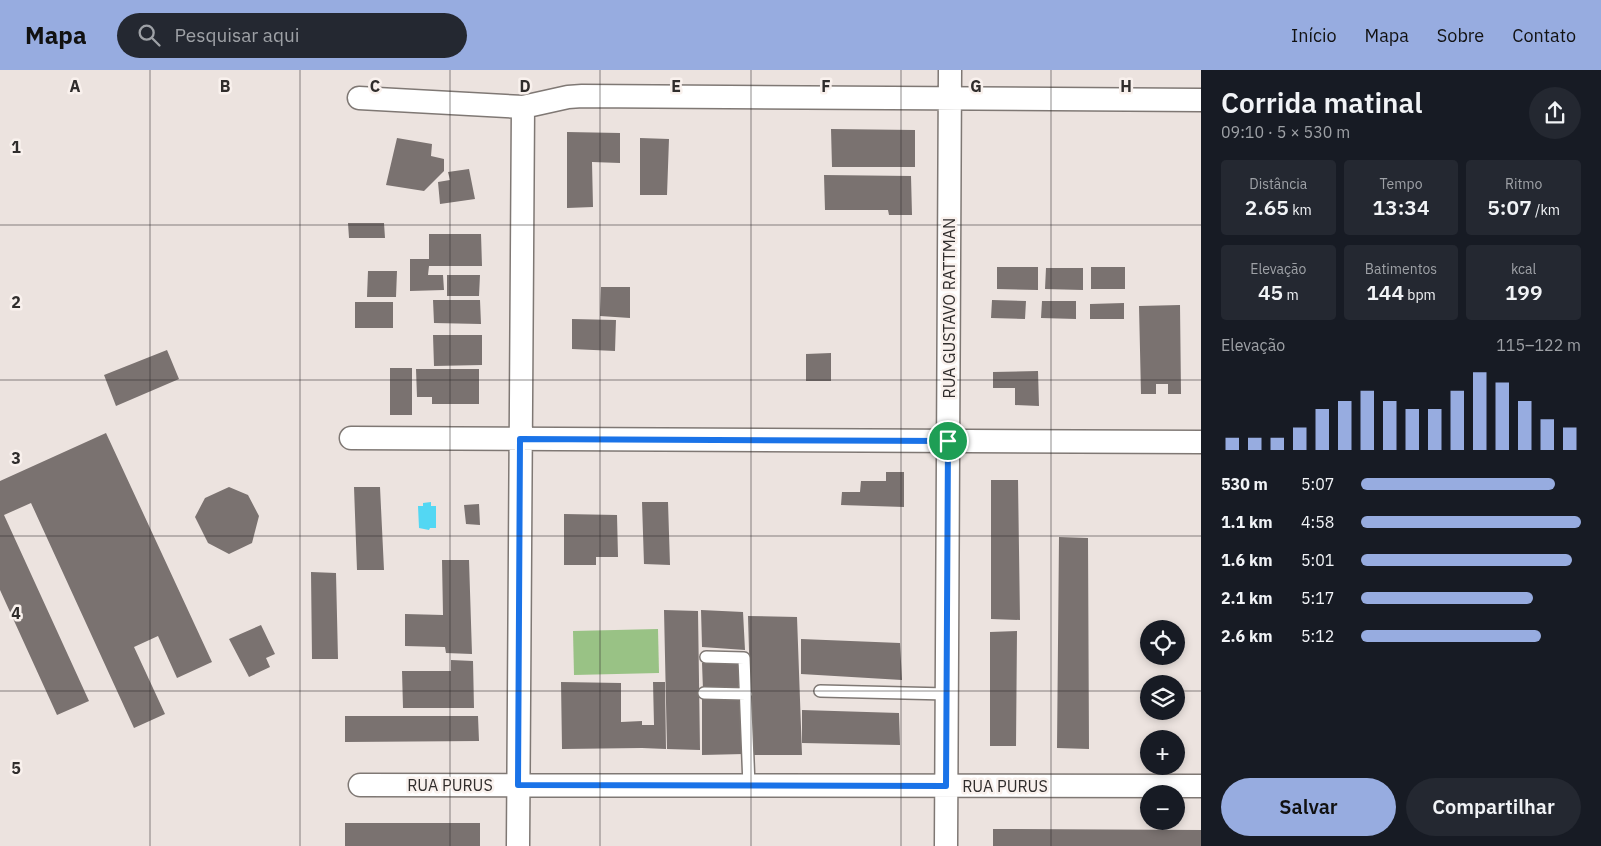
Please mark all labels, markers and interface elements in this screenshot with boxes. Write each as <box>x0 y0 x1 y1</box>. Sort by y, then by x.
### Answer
search box <box>117 13 467 58</box>
text: Mapa <box>25 19 87 51</box>
icon: search <box>135 21 163 49</box>
text: Pesquisar aqui <box>175 23 300 47</box>
text: Início <box>1291 24 1337 47</box>
text: Mapa <box>1365 24 1409 47</box>
text: Sobre <box>1437 24 1484 47</box>
text: Contato <box>1512 24 1576 47</box>
text: A <box>70 76 81 96</box>
text: B <box>220 76 231 96</box>
text: C <box>370 76 380 96</box>
text: D <box>519 76 531 96</box>
text: E <box>671 76 681 96</box>
text: F <box>821 76 831 96</box>
text: G <box>970 76 982 96</box>
text: H <box>1120 76 1132 96</box>
text: Corrida matinal <box>1221 84 1422 121</box>
button: share <box>1529 87 1581 139</box>
text: 09:10 · 5 × 530 m <box>1221 122 1350 142</box>
text: 1 <box>11 137 21 157</box>
text: Distância <box>1249 175 1307 193</box>
text: Tempo <box>1380 175 1422 193</box>
text: Ritmo <box>1505 175 1542 193</box>
text: 2.65 <box>1245 193 1289 221</box>
text: 13:34 <box>1372 193 1430 221</box>
text: 5:07 <box>1487 193 1532 221</box>
text: km <box>1289 201 1312 219</box>
text: /km <box>1532 201 1560 219</box>
street label: RUA GUSTAVO RATTMAN <box>939 218 959 398</box>
text: Elevação <box>1250 260 1306 278</box>
text: Batimentos <box>1365 260 1437 278</box>
text: kcal <box>1511 260 1536 278</box>
text: 45 <box>1258 278 1283 306</box>
text: 144 <box>1366 278 1404 306</box>
text: 199 <box>1505 278 1543 306</box>
text: m <box>1283 286 1299 304</box>
text: bpm <box>1404 286 1436 304</box>
text: 2 <box>11 292 21 312</box>
text: Elevação <box>1221 335 1285 355</box>
text: 115–122 m <box>1496 335 1581 355</box>
pin <box>927 420 969 462</box>
icon: arrive <box>934 427 962 455</box>
text: 3 <box>11 448 21 468</box>
text: 530 m <box>1221 474 1268 494</box>
text: 5:07 <box>1301 474 1334 494</box>
text: 1.1 km <box>1221 512 1272 532</box>
text: 4:58 <box>1301 512 1334 532</box>
text: 1.6 km <box>1221 550 1272 570</box>
text: 5:01 <box>1301 550 1334 570</box>
text: 2.1 km <box>1221 588 1272 608</box>
text: 5:17 <box>1301 588 1334 608</box>
text: 4 <box>11 603 21 623</box>
map controls <box>1140 620 1185 830</box>
button: locate <box>1140 620 1185 665</box>
text: 2.6 km <box>1221 626 1272 646</box>
text: 5:12 <box>1301 626 1334 646</box>
button: layers <box>1140 675 1185 720</box>
button: + <box>1140 730 1185 775</box>
text: 5 <box>11 758 21 778</box>
street label: RUA PURUS <box>407 775 493 795</box>
street label: RUA PURUS <box>962 776 1048 796</box>
button: Salvar <box>1221 778 1396 836</box>
button: Compartilhar <box>1406 778 1581 836</box>
button: − <box>1140 785 1185 830</box>

